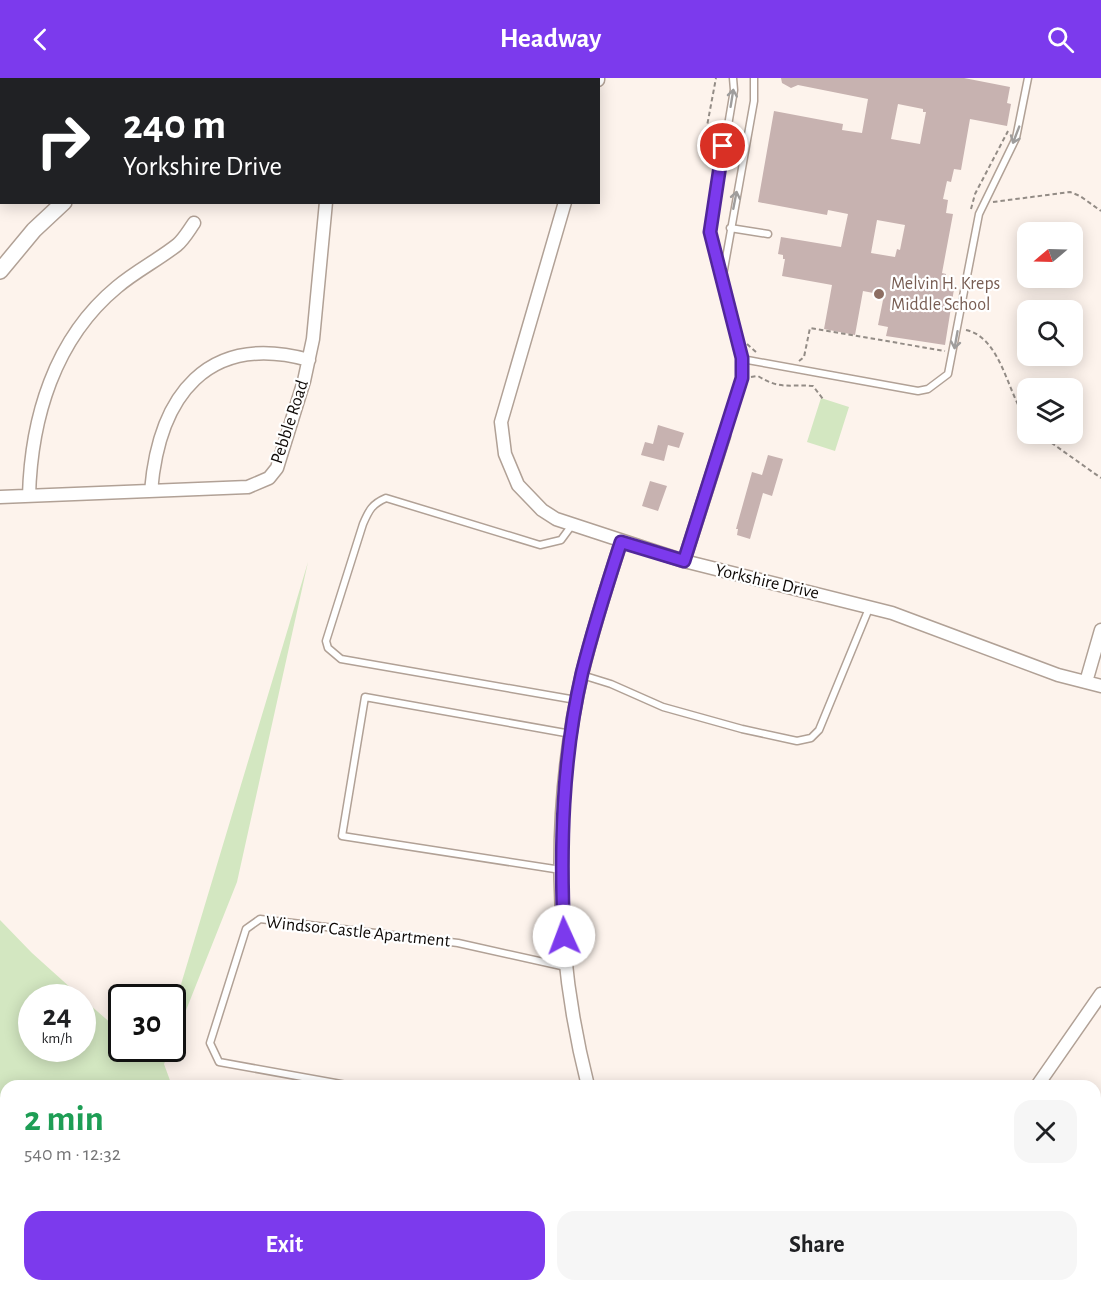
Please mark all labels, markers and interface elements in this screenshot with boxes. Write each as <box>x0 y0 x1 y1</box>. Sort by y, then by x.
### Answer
icon: back <box>24 23 57 56</box>
icon: search <box>1044 23 1077 56</box>
text: Headway <box>500 25 601 52</box>
one-way arrow <box>726 89 737 109</box>
icon: right <box>24 102 102 180</box>
text: 240 m <box>123 104 226 146</box>
pin <box>697 120 748 171</box>
one-way arrow <box>1010 125 1021 144</box>
icon: arrive <box>706 129 739 162</box>
text: Yorkshire Drive <box>123 153 282 180</box>
one-way arrow <box>730 191 741 211</box>
north arrow <box>1017 222 1083 288</box>
map controls <box>1017 222 1083 444</box>
place label: Melvin H. Kreps Middle School <box>891 275 1000 314</box>
marker: Melvin H. Kreps Middle School <box>872 287 886 301</box>
button: search <box>1017 300 1083 366</box>
one-way arrow <box>950 330 961 350</box>
street label: Pebble Road <box>268 378 312 466</box>
button: layers <box>1017 378 1083 444</box>
street label: Yorkshire Drive <box>713 561 821 603</box>
position arrow <box>532 904 596 968</box>
street label: Windsor Castle Apartment <box>265 913 451 951</box>
speed limit sign: 30 <box>108 984 186 1062</box>
text: 24 <box>42 1001 72 1031</box>
text: km/h <box>42 1031 72 1046</box>
button: close <box>1014 1100 1077 1163</box>
text: 2 min <box>24 1101 104 1137</box>
text: 540 m · 12:32 <box>24 1144 121 1164</box>
button: Exit <box>24 1211 545 1280</box>
button: Share <box>557 1211 1077 1280</box>

